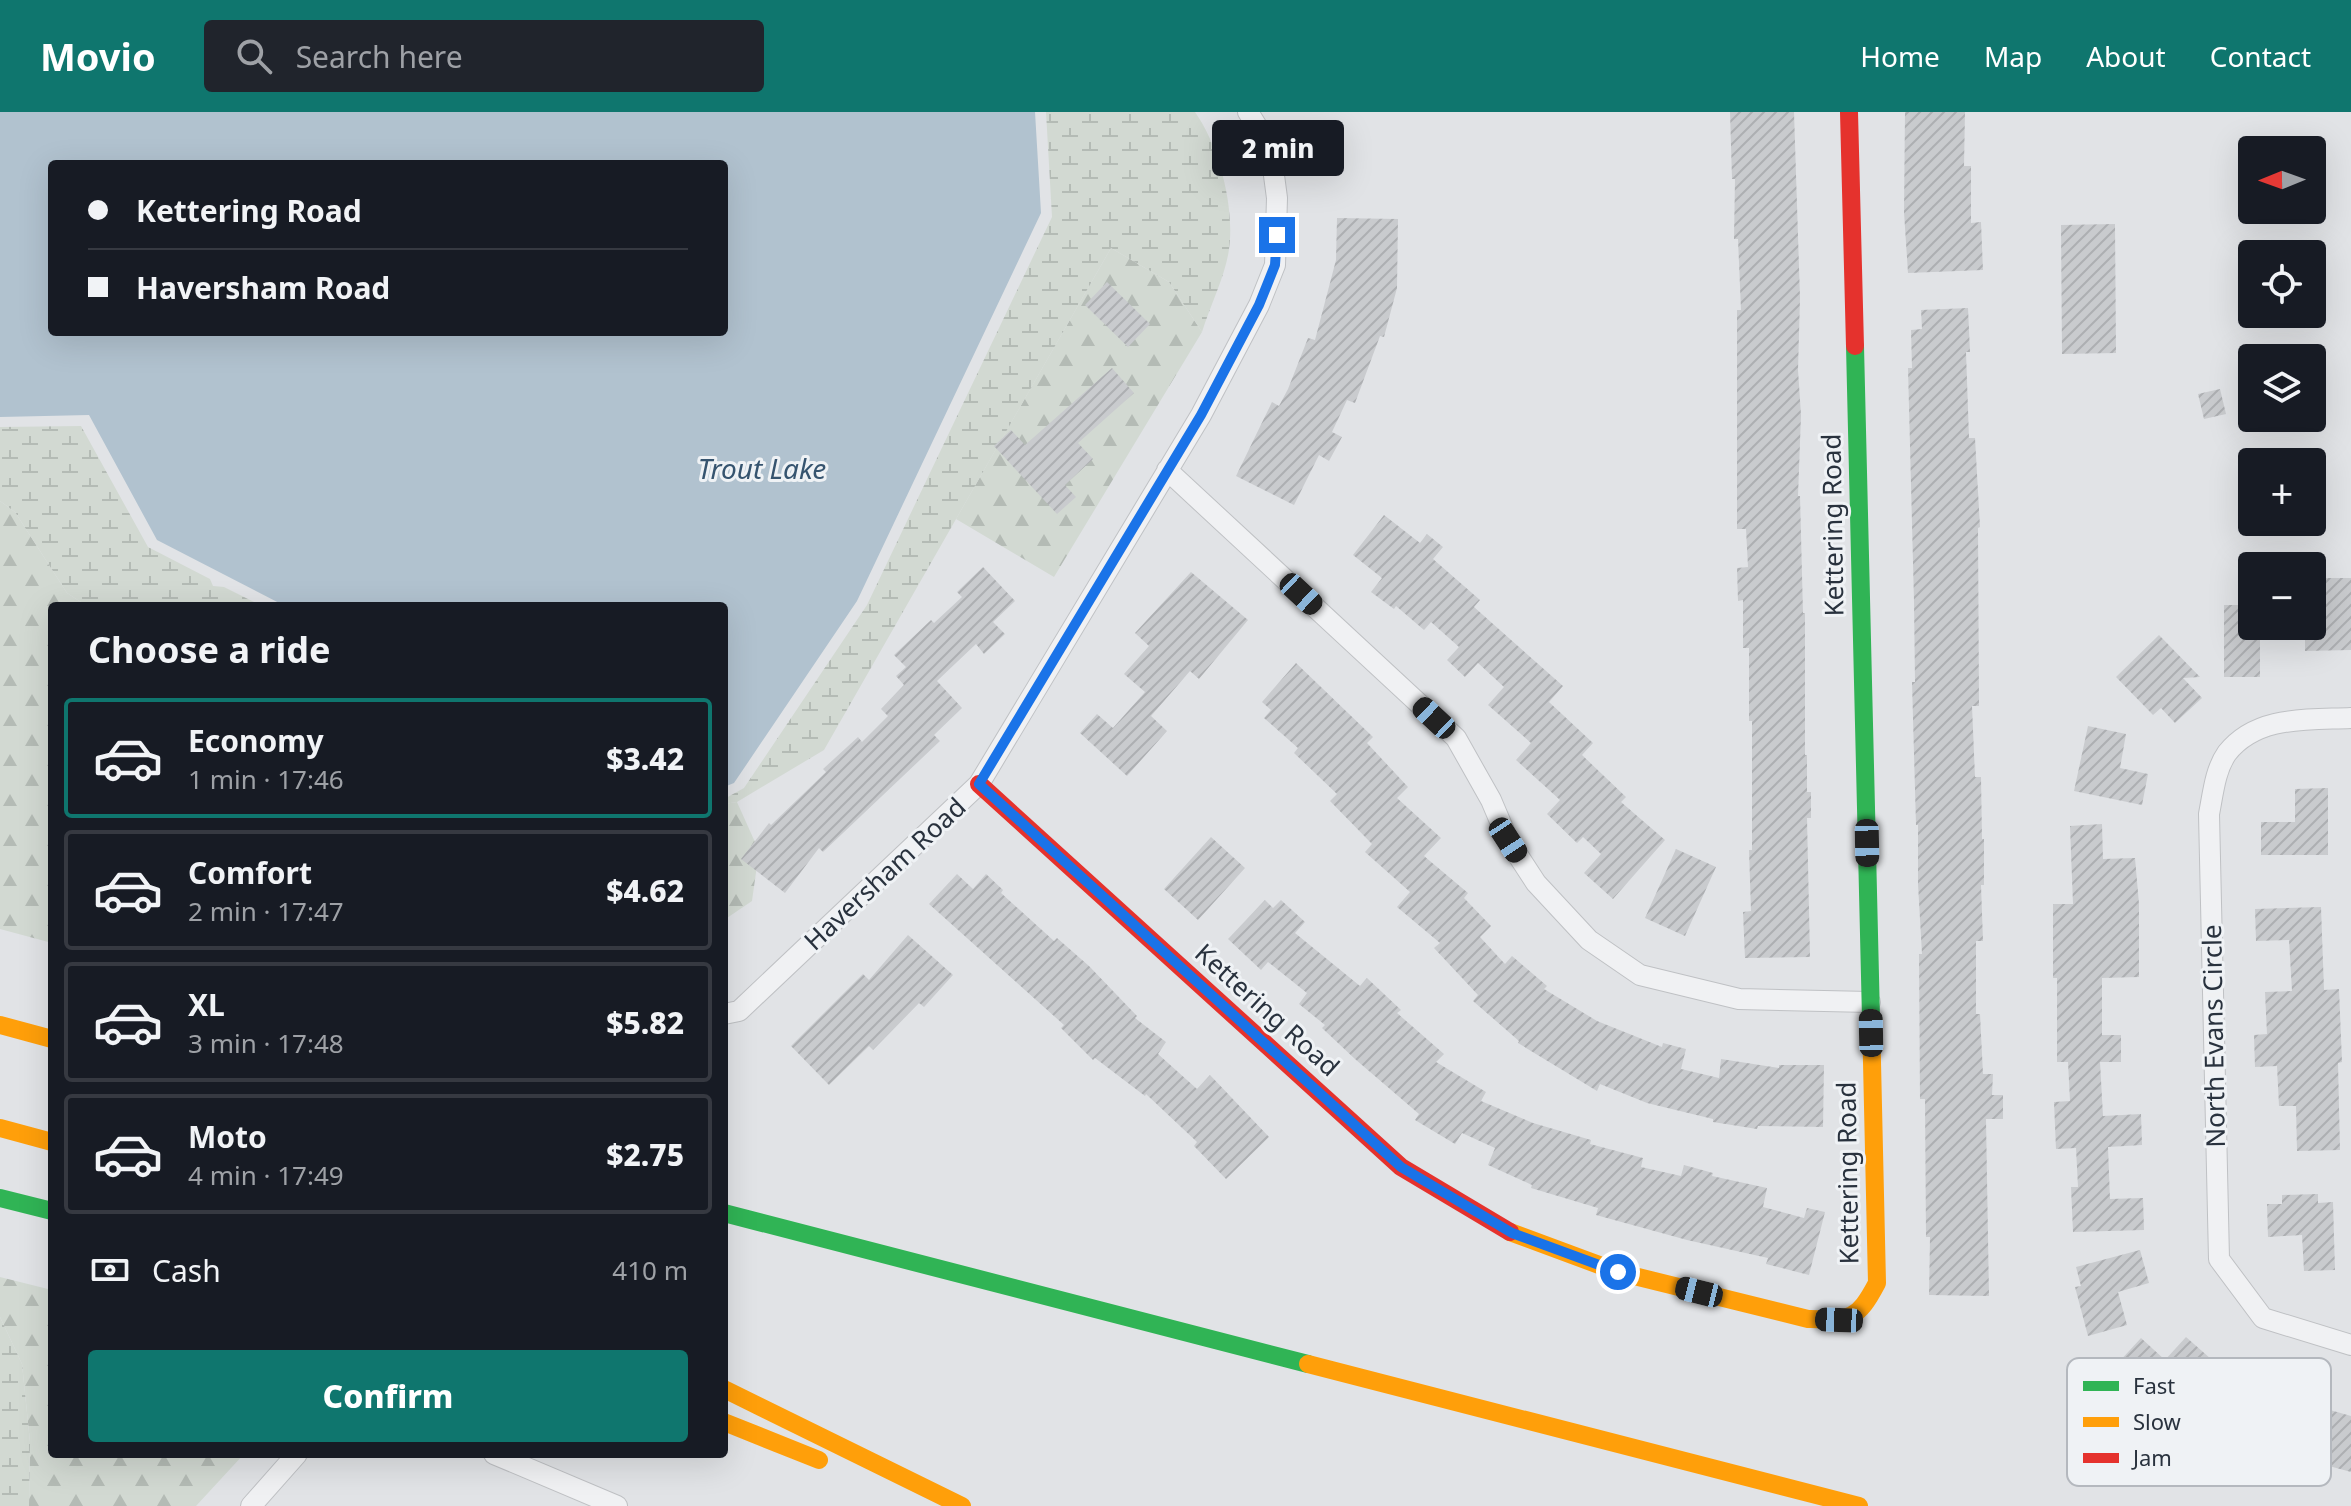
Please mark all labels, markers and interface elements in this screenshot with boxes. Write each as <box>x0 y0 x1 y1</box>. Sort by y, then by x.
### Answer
search box <box>204 20 764 92</box>
text: Movio <box>40 30 156 82</box>
icon: search <box>232 34 276 78</box>
text: Search here <box>296 36 463 77</box>
text: Home <box>1860 37 1940 75</box>
text: Map <box>1984 37 2042 75</box>
text: About <box>2086 37 2166 75</box>
text: Contact <box>2210 37 2311 75</box>
callout: 2 min <box>1211 119 1343 175</box>
text: 2 min <box>1242 130 1314 166</box>
north arrow <box>2238 136 2326 224</box>
map controls <box>2238 136 2326 640</box>
text: Kettering Road <box>136 190 362 231</box>
route end <box>1259 217 1295 253</box>
button: locate <box>2238 240 2326 328</box>
text: Haversham Road <box>136 267 390 308</box>
button: layers <box>2238 344 2326 432</box>
street label: Kettering Road <box>1812 433 1852 617</box>
button: + <box>2238 448 2326 536</box>
water label: Trout Lake <box>698 449 826 487</box>
button: − <box>2238 552 2326 640</box>
car <box>1275 569 1327 619</box>
text: Choose a ride <box>88 625 330 674</box>
car <box>1408 693 1460 743</box>
text: Economy <box>188 720 324 761</box>
icon: car <box>92 722 164 794</box>
text: $3.42 <box>606 738 684 779</box>
text: 1 min · 17:46 <box>188 761 344 797</box>
street label: Haversham Road <box>796 789 973 958</box>
car <box>1485 813 1531 867</box>
car <box>1855 819 1879 867</box>
text: Comfort <box>188 852 312 893</box>
icon: car <box>92 854 164 926</box>
text: $4.62 <box>606 870 684 911</box>
text: 2 min · 17:47 <box>188 893 344 929</box>
street label: North Evans Circle <box>2193 924 2233 1148</box>
street label: Kettering Road <box>1188 935 1348 1084</box>
text: XL <box>188 984 225 1025</box>
icon: car <box>92 986 164 1058</box>
text: $5.82 <box>606 1002 684 1043</box>
car <box>1859 1009 1883 1057</box>
text: 3 min · 17:48 <box>188 1025 344 1061</box>
street label: Kettering Road <box>1827 1081 1867 1265</box>
text: Moto <box>188 1116 267 1157</box>
icon: car <box>92 1118 164 1190</box>
text: $2.75 <box>606 1134 684 1175</box>
text: 4 min · 17:49 <box>188 1157 344 1193</box>
icon: cash <box>88 1248 132 1292</box>
text: Cash <box>152 1250 221 1291</box>
text: 410 m <box>612 1252 688 1288</box>
route start <box>1600 1254 1636 1290</box>
car <box>1673 1275 1725 1309</box>
car <box>1815 1307 1863 1333</box>
button: Confirm <box>88 1350 688 1442</box>
legend <box>2067 1358 2331 1486</box>
text: Fast <box>2133 1370 2175 1400</box>
text: Slow <box>2133 1406 2182 1436</box>
text: Jam <box>2131 1442 2172 1472</box>

